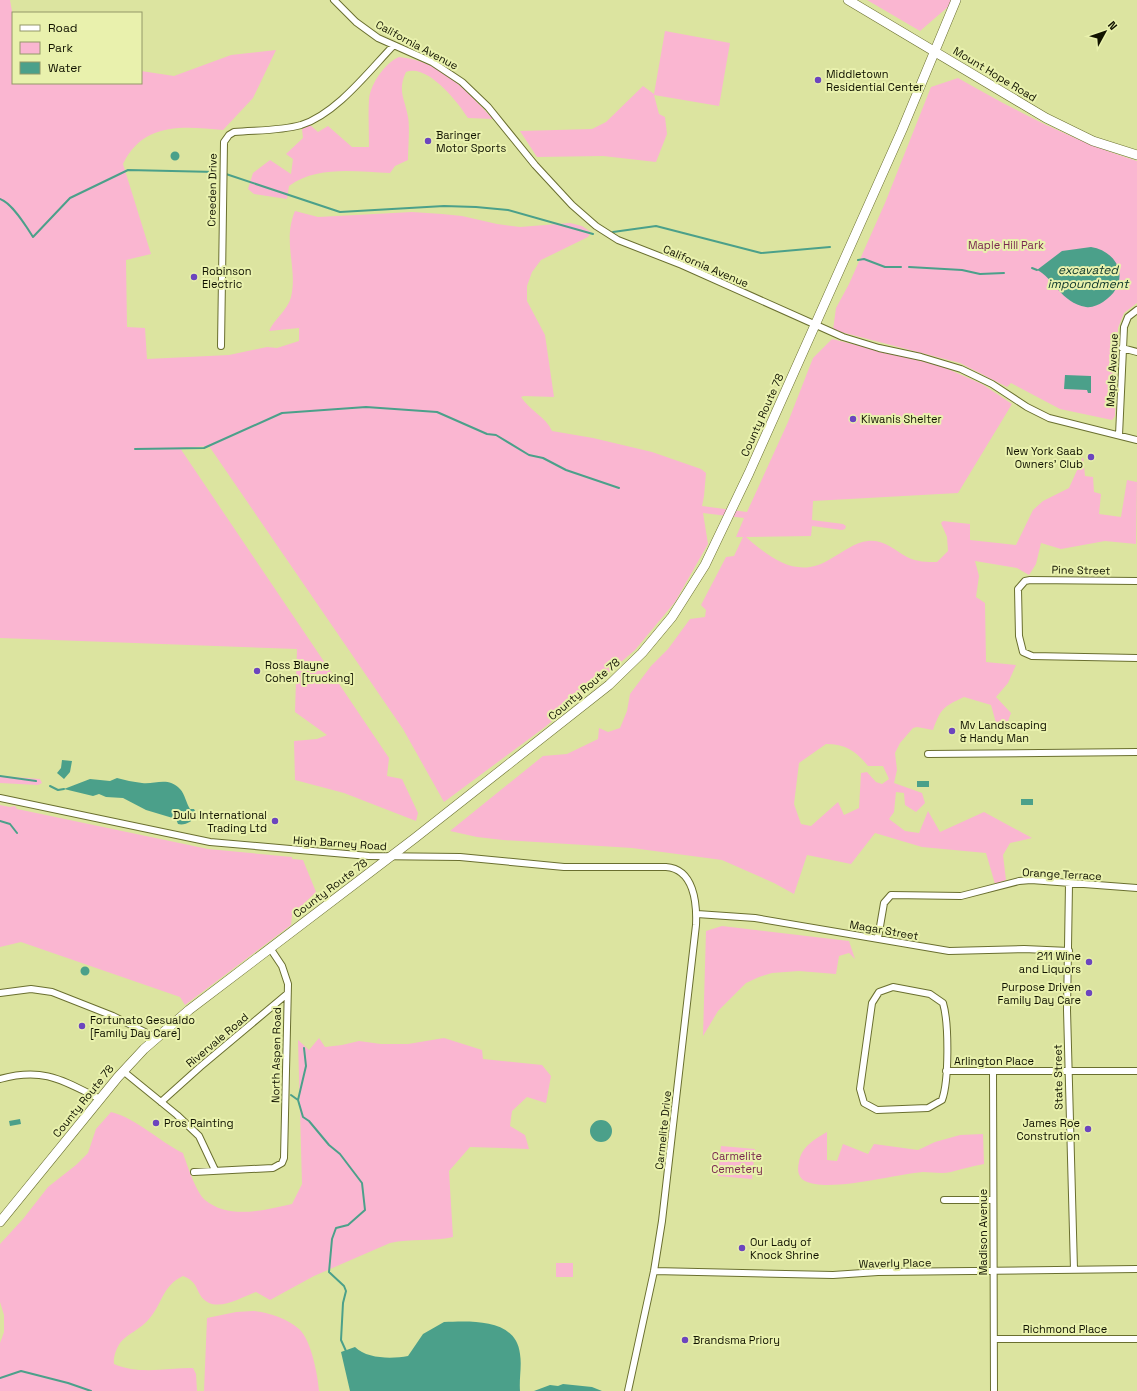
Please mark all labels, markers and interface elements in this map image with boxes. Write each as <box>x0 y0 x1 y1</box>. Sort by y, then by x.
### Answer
legend <box>12 12 142 84</box>
north arrow <box>1085 12 1125 52</box>
street label: California Avenue <box>373 17 461 73</box>
text: N <box>1105 18 1120 33</box>
text: Road <box>48 20 77 36</box>
text: Park <box>48 40 73 56</box>
street label: Mount Hope Road <box>951 44 1039 104</box>
text: Water <box>48 60 82 76</box>
place label: Middletown Residential Center <box>826 67 923 94</box>
marker: Middletown Residential Center <box>813 75 823 85</box>
place label: Baringer Motor Sports <box>436 128 507 155</box>
marker: Baringer Motor Sports <box>423 136 433 146</box>
street label: Creeden Drive <box>204 153 220 227</box>
park label: Maple Hill Park <box>968 238 1044 252</box>
street label: California Avenue <box>661 242 751 290</box>
water label: excavated impoundment <box>1048 262 1130 292</box>
place label: Robinson Electric <box>202 264 252 291</box>
marker: Robinson Electric <box>189 272 199 282</box>
street label: Maple Avenue <box>1103 333 1121 407</box>
street label: County Route 78 <box>737 371 787 459</box>
place label: Kiwanis Shelter <box>861 412 942 426</box>
marker: Kiwanis Shelter <box>848 414 858 424</box>
place label: New York Saab Owners’ Club <box>1006 444 1083 471</box>
marker: New York Saab Owners’ Club <box>1086 452 1096 462</box>
street label: Pine Street <box>1051 562 1111 578</box>
street label: County Route 78 <box>545 655 623 723</box>
place label: Ross Blayne Cohen [trucking] <box>265 658 354 685</box>
marker: Ross Blayne Cohen [trucking] <box>252 666 262 676</box>
place label: Mv Landscaping & Handy Man <box>960 718 1047 745</box>
marker: Mv Landscaping & Handy Man <box>947 726 957 736</box>
place label: Dulu International Trading Ltd <box>173 808 267 835</box>
marker: Dulu International Trading Ltd <box>270 816 280 826</box>
street label: High Barney Road <box>293 833 387 853</box>
street label: County Route 78 <box>290 855 370 921</box>
street label: Orange Terrace <box>1022 865 1102 883</box>
street label: Magar Street <box>848 917 920 943</box>
place label: 211 Wine and Liquors <box>1019 949 1081 976</box>
marker: 211 Wine and Liquors <box>1084 957 1094 967</box>
place label: Purpose Driven Family Day Care <box>998 980 1081 1007</box>
marker: Purpose Driven Family Day Care <box>1084 988 1094 998</box>
street label: North Aspen Road <box>268 1007 284 1103</box>
street label: Rivervale Road <box>183 1010 251 1070</box>
place label: Fortunato Gesualdo [Family Day Care] <box>90 1013 195 1040</box>
marker: Fortunato Gesualdo [Family Day Care] <box>77 1021 87 1031</box>
street label: State Street <box>1050 1044 1066 1110</box>
street label: Arlington Place <box>954 1054 1034 1068</box>
street label: County Route 78 <box>49 1062 117 1140</box>
street label: Carmelite Drive <box>652 1090 674 1170</box>
place label: Pros Painting <box>164 1116 234 1130</box>
place label: James Roe Constrution <box>1016 1116 1080 1143</box>
marker: Pros Painting <box>151 1118 161 1128</box>
marker: James Roe Constrution <box>1083 1124 1093 1134</box>
park label: Carmelite Cemetery <box>711 1149 763 1176</box>
street label: Madison Avenue <box>976 1189 990 1275</box>
place label: Our Lady of Knock Shrine <box>750 1235 819 1262</box>
marker: Our Lady of Knock Shrine <box>737 1243 747 1253</box>
street label: Waverly Place <box>859 1255 931 1271</box>
street label: Richmond Place <box>1023 1322 1107 1336</box>
place label: Brandsma Priory <box>693 1333 780 1347</box>
marker: Brandsma Priory <box>680 1335 690 1345</box>

